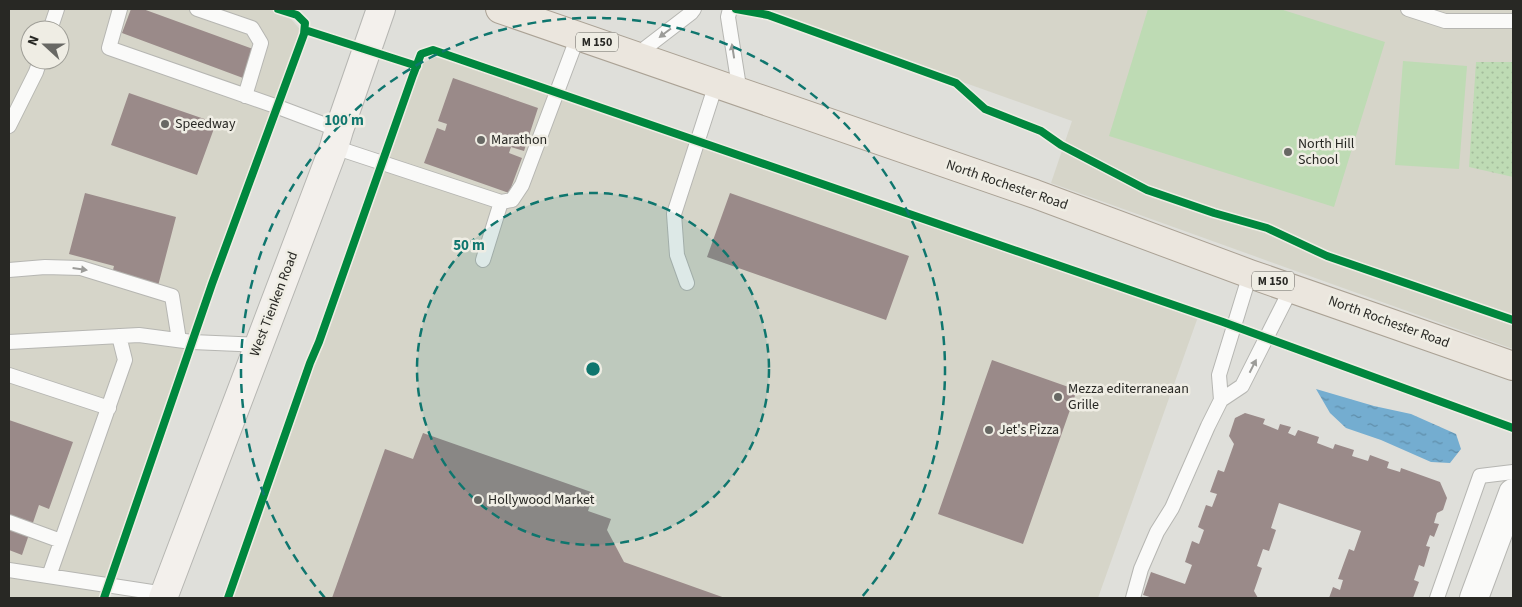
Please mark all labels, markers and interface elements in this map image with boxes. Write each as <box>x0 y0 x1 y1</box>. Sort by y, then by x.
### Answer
north arrow <box>20 20 70 70</box>
one-way arrow <box>659 27 672 38</box>
road number: M 150 <box>576 32 618 52</box>
text: N <box>23 33 45 49</box>
one-way arrow <box>729 42 737 58</box>
text: 100 m <box>324 110 364 131</box>
place label: Speedway <box>175 114 236 134</box>
marker: Speedway <box>159 118 171 130</box>
place label: Marathon <box>491 130 547 150</box>
marker: Marathon <box>475 134 487 146</box>
place label: North Hill School <box>1298 134 1355 170</box>
marker: North Hill School <box>1282 146 1294 158</box>
street label: North Rochester Road <box>943 155 1071 215</box>
text: 50 m <box>453 235 485 256</box>
street label: West Tienken Road <box>245 249 303 359</box>
one-way arrow <box>72 266 88 274</box>
road number: M 150 <box>1252 272 1294 290</box>
street label: North Rochester Road <box>1326 291 1452 353</box>
one-way arrow <box>1249 359 1257 373</box>
centre of rings <box>584 360 602 378</box>
place label: Mezza editerraneaan Grille <box>1068 379 1189 415</box>
marker: Mezza editerraneaan Grille <box>1052 391 1064 403</box>
place label: Jet's Pizza <box>999 420 1059 440</box>
marker: Jet's Pizza <box>983 424 995 436</box>
place label: Hollywood Market <box>488 490 595 510</box>
marker: Hollywood Market <box>472 494 484 506</box>

